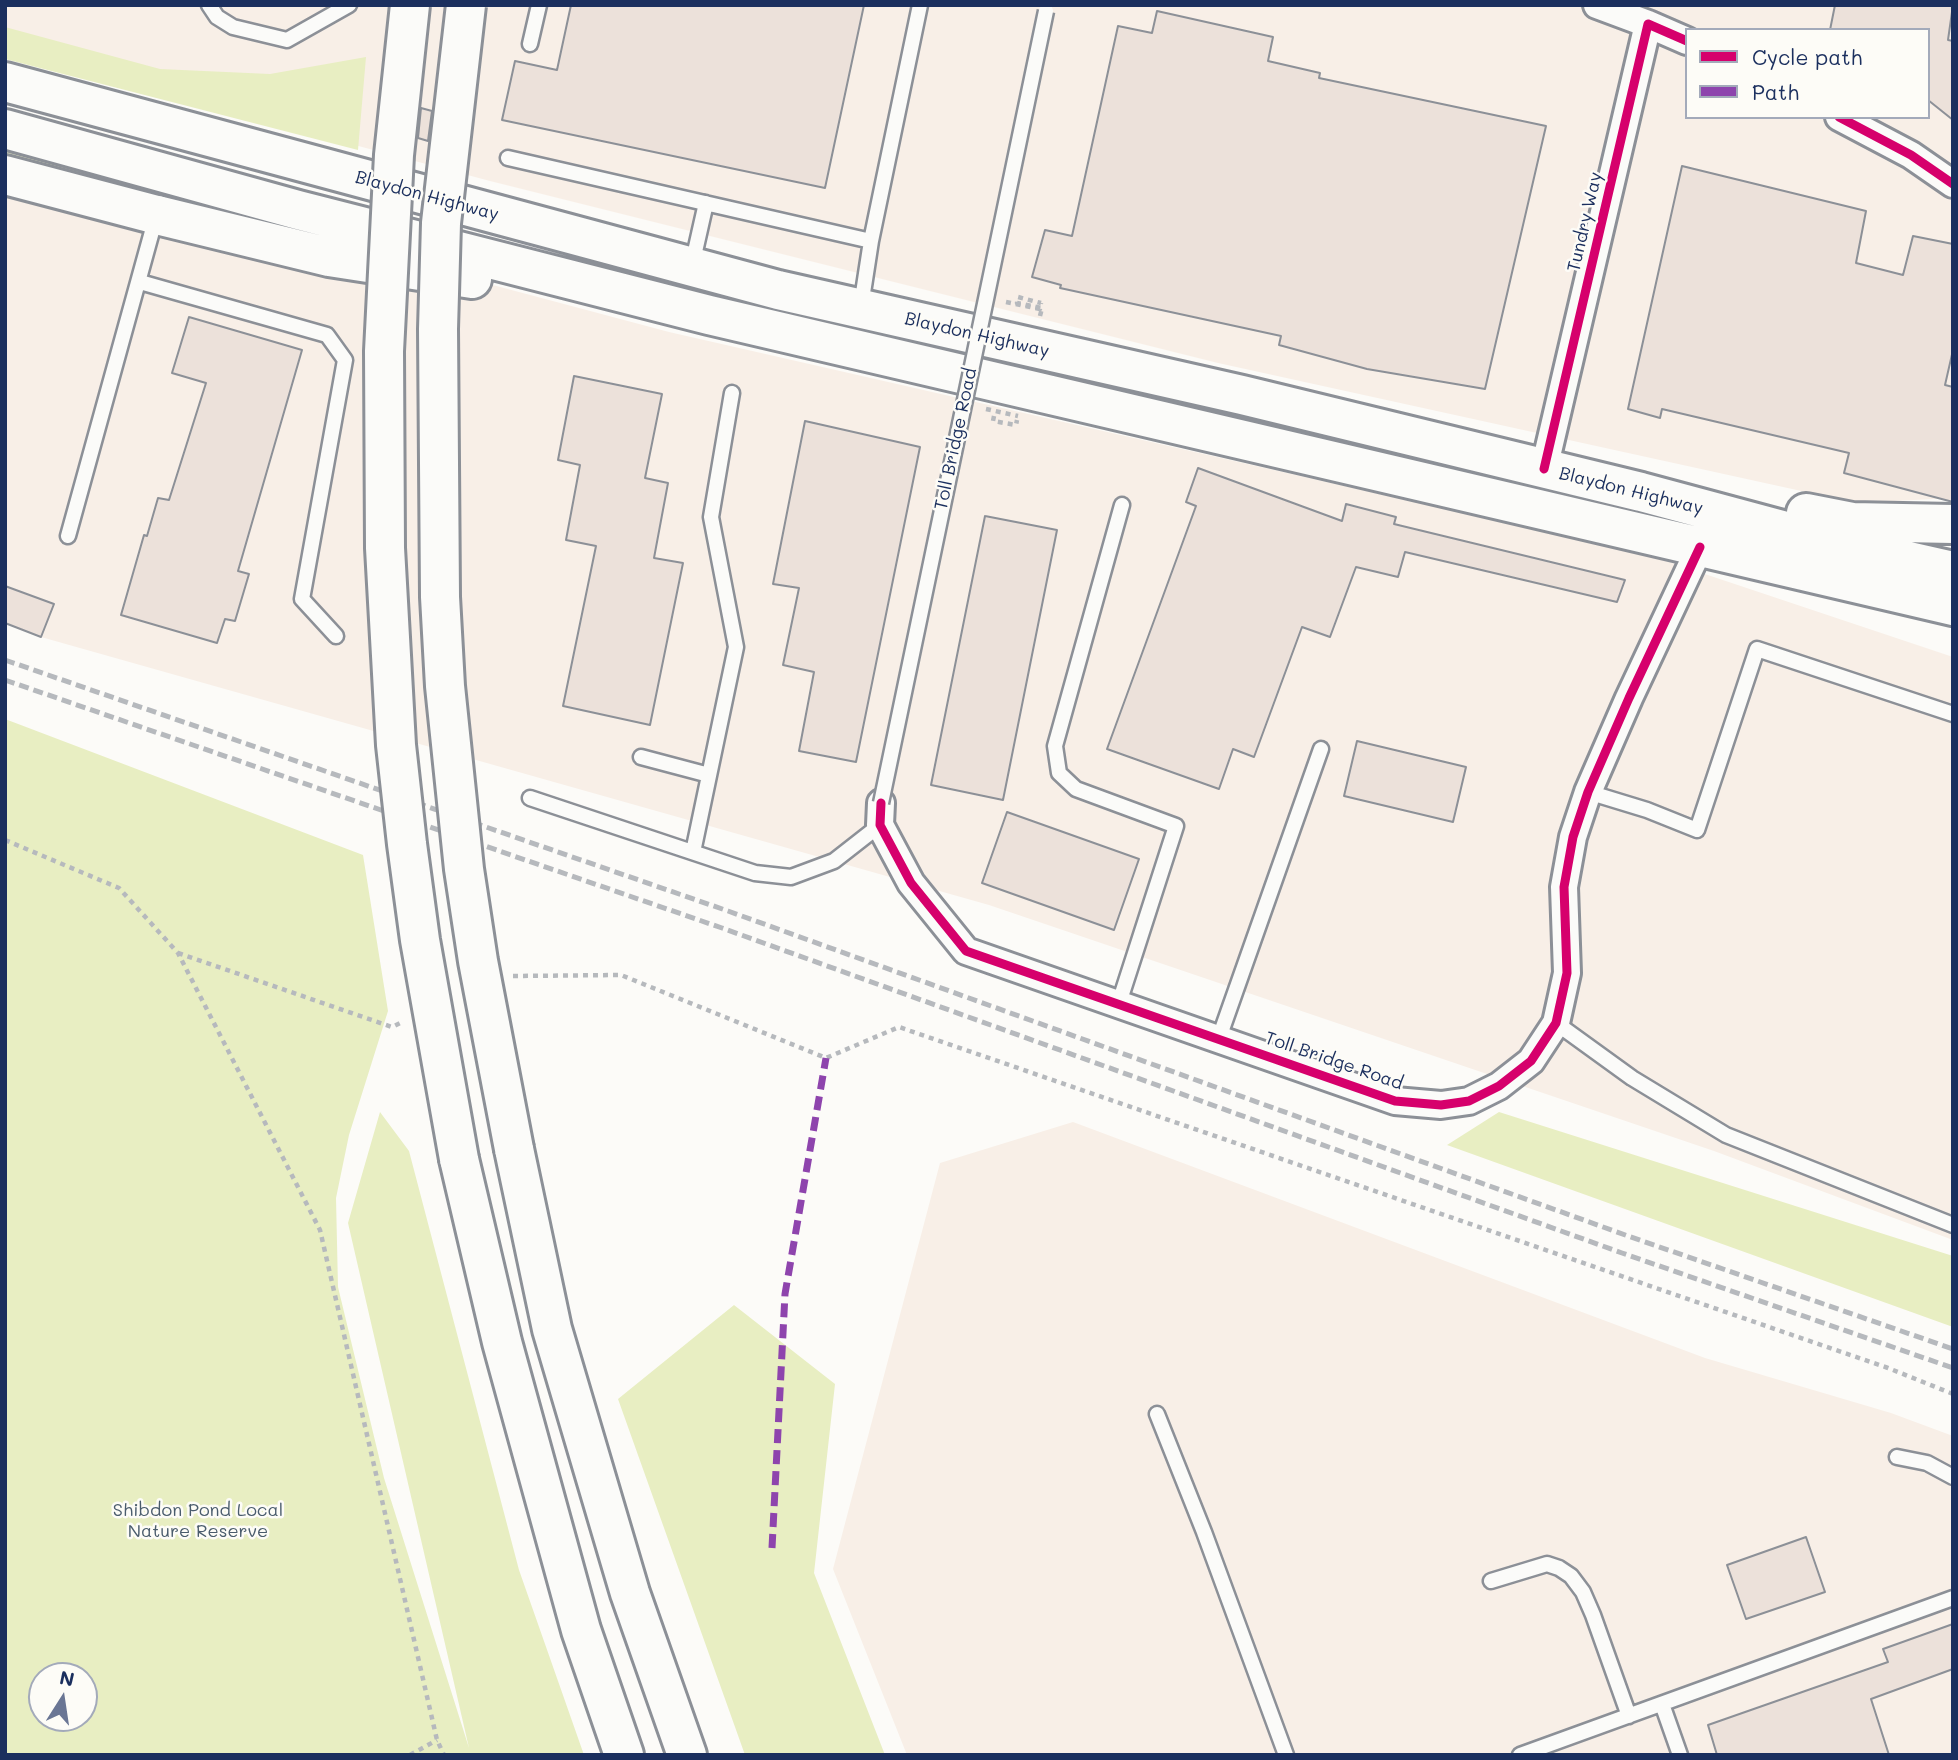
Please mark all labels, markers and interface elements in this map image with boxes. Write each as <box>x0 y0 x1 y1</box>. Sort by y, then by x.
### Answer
legend <box>1685 28 1930 119</box>
text: Cycle path <box>1752 43 1862 70</box>
text: Path <box>1752 78 1799 105</box>
street label: Blaydon Highway <box>353 166 501 226</box>
street label: Tundry Way <box>1563 170 1607 274</box>
street label: Blaydon Highway <box>903 308 1051 362</box>
street label: Toll Bridge Road <box>930 366 982 512</box>
street label: Blaydon Highway <box>1557 463 1705 519</box>
street label: Toll Bridge Road <box>1262 1027 1406 1095</box>
park label: Shibdon Pond Local Nature Reserve <box>113 1499 283 1542</box>
north arrow <box>28 1662 98 1732</box>
text: N <box>57 1664 77 1692</box>

